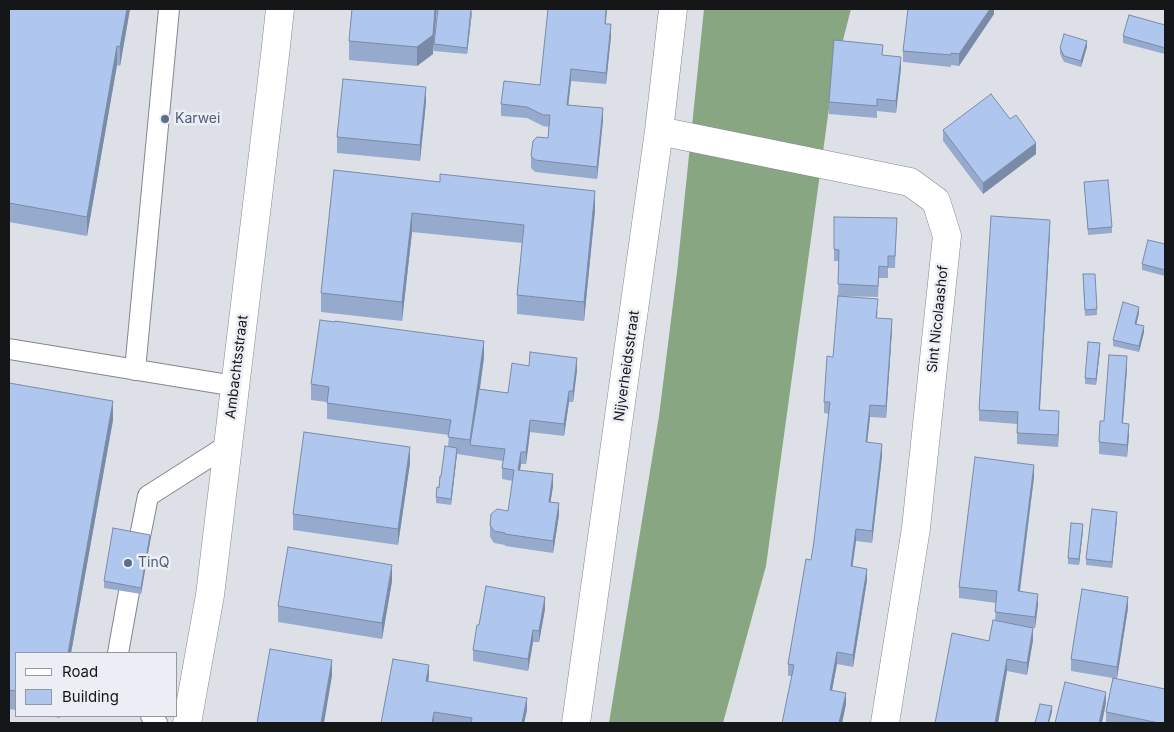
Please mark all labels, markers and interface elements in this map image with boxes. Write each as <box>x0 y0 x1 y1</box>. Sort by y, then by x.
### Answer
place label: Karwei <box>175 111 220 127</box>
marker: Karwei <box>159 113 171 125</box>
street label: Sint Nicolaashof <box>924 264 952 374</box>
street label: Nijverheidsstraat <box>611 309 643 423</box>
street label: Ambachtsstraat <box>222 314 252 420</box>
place label: TinQ <box>138 555 169 571</box>
marker: TinQ <box>122 557 134 569</box>
legend <box>15 652 178 717</box>
text: Road <box>62 662 98 681</box>
text: Building <box>62 687 119 706</box>

